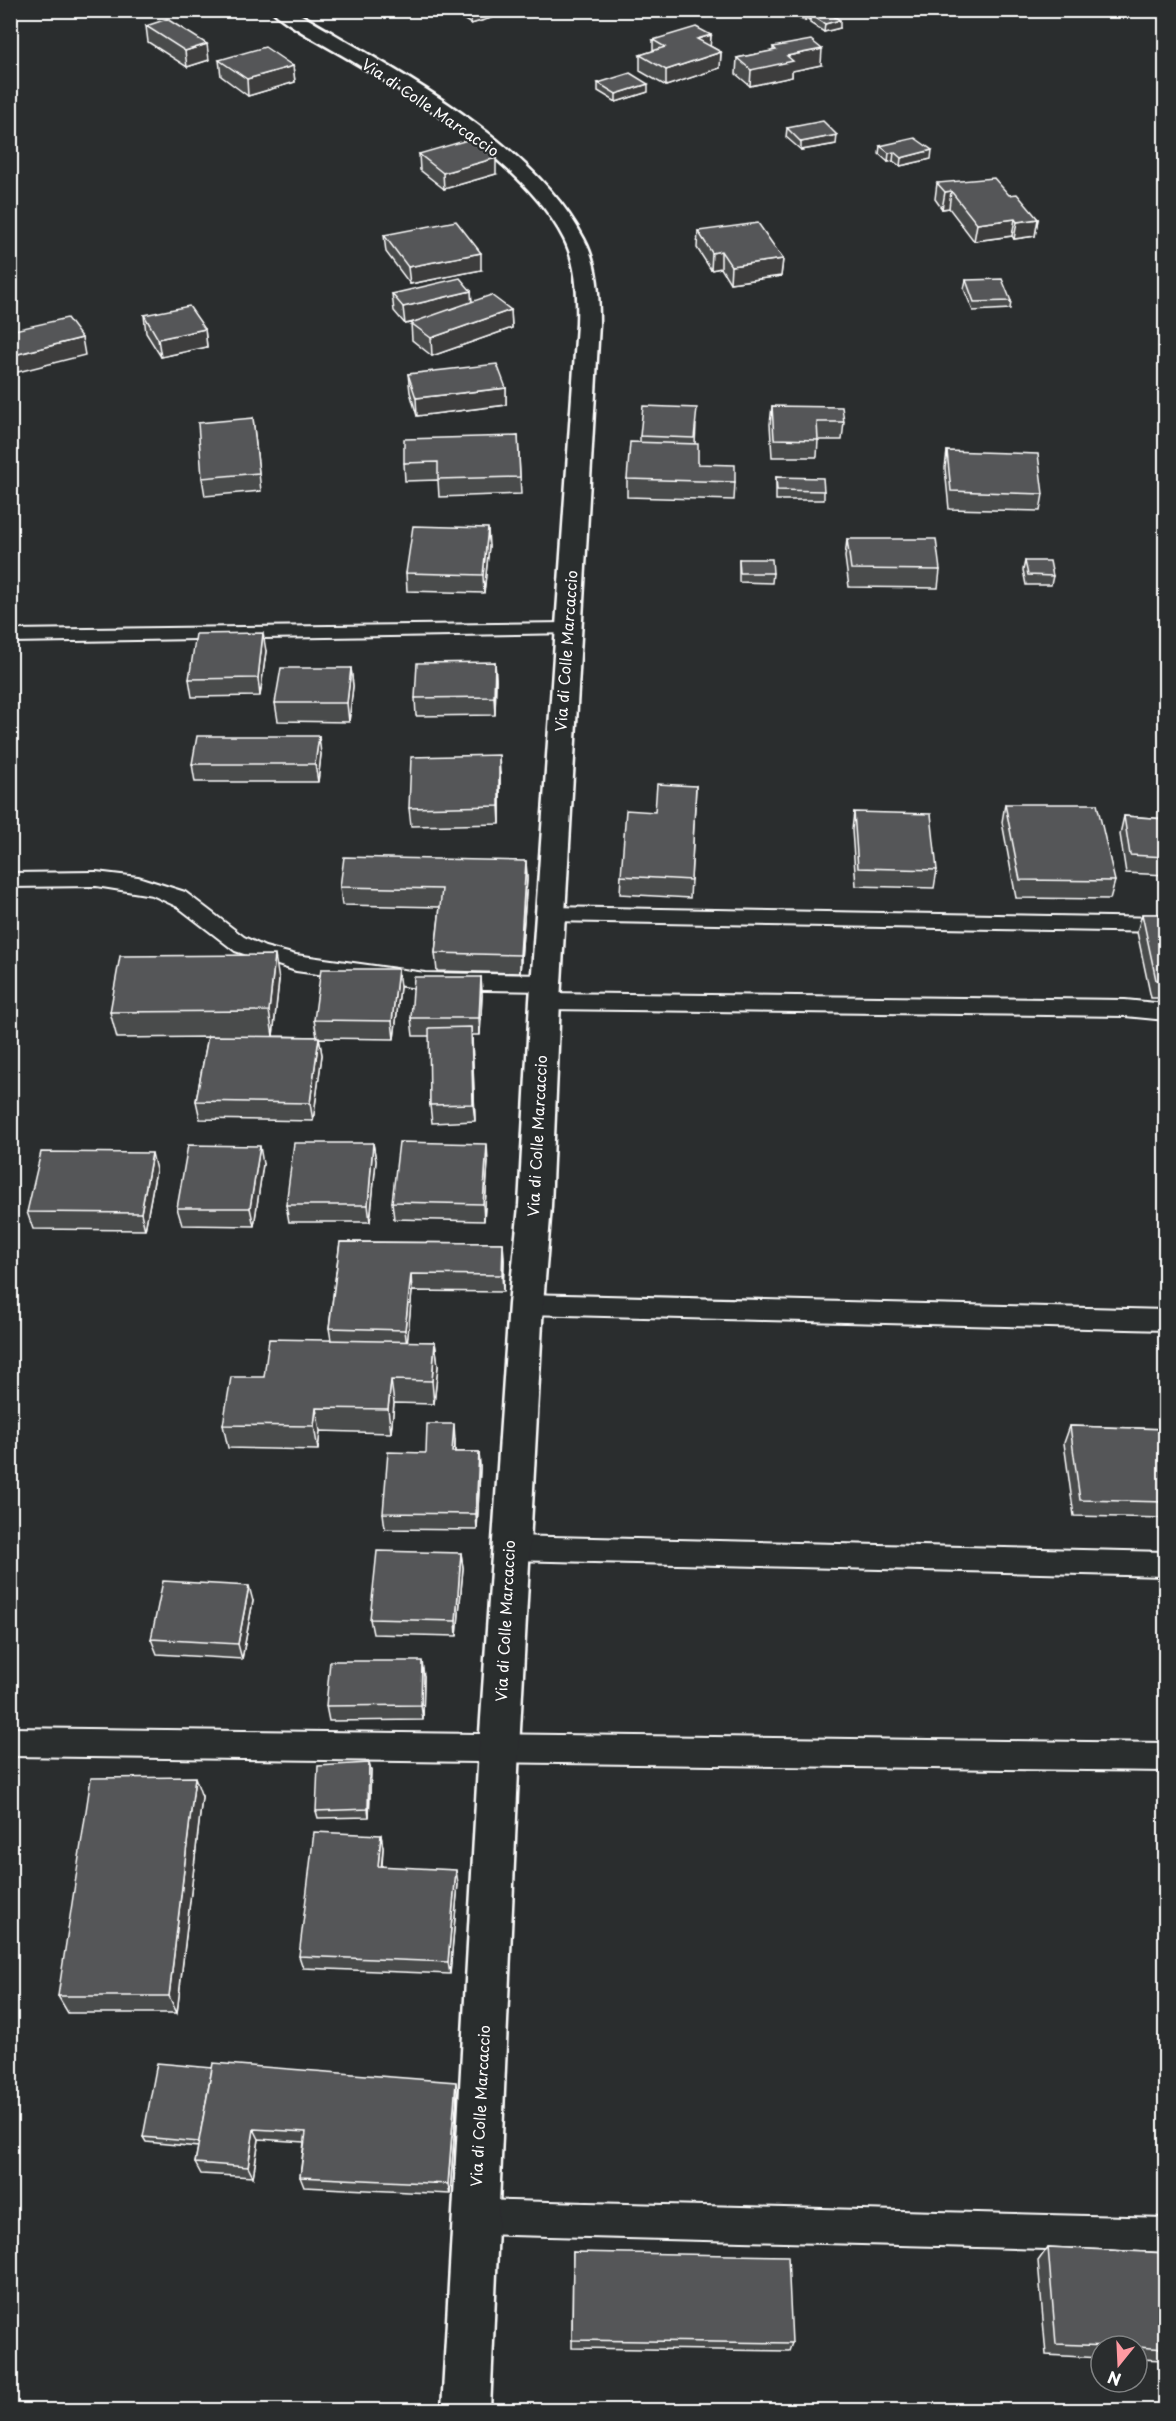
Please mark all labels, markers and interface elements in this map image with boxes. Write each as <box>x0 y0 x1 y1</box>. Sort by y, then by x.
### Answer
street label: Via di Colle Marcaccio <box>357 52 504 162</box>
street label: Via di Colle Marcaccio <box>548 569 583 732</box>
street label: Via di Colle Marcaccio <box>521 1055 552 1217</box>
street label: Via di Colle Marcaccio <box>489 1540 520 1702</box>
street label: Via di Colle Marcaccio <box>464 2025 495 2187</box>
north arrow <box>1089 2334 1149 2394</box>
text: N <box>1104 2366 1124 2393</box>

